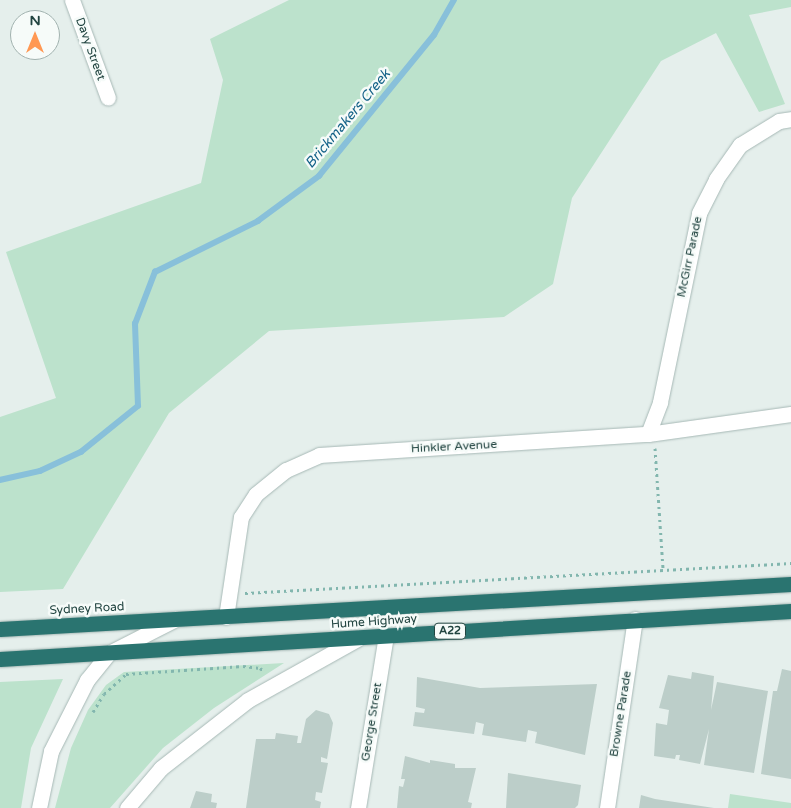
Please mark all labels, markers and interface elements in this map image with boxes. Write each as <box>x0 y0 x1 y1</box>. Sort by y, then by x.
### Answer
north arrow <box>10 10 60 60</box>
text: N <box>29 12 41 29</box>
street label: Davy Street <box>72 16 108 82</box>
water label: Brickmakers Creek <box>302 66 394 172</box>
street label: McGirr Parade <box>674 215 706 299</box>
street label: Hinkler Avenue <box>411 438 497 456</box>
street label: Sydney Road <box>49 600 125 618</box>
street label: Hume Highway <box>330 612 418 632</box>
road number: A22 <box>434 622 466 640</box>
street label: Browne Parade <box>607 670 635 758</box>
street label: George Street <box>359 682 385 762</box>

